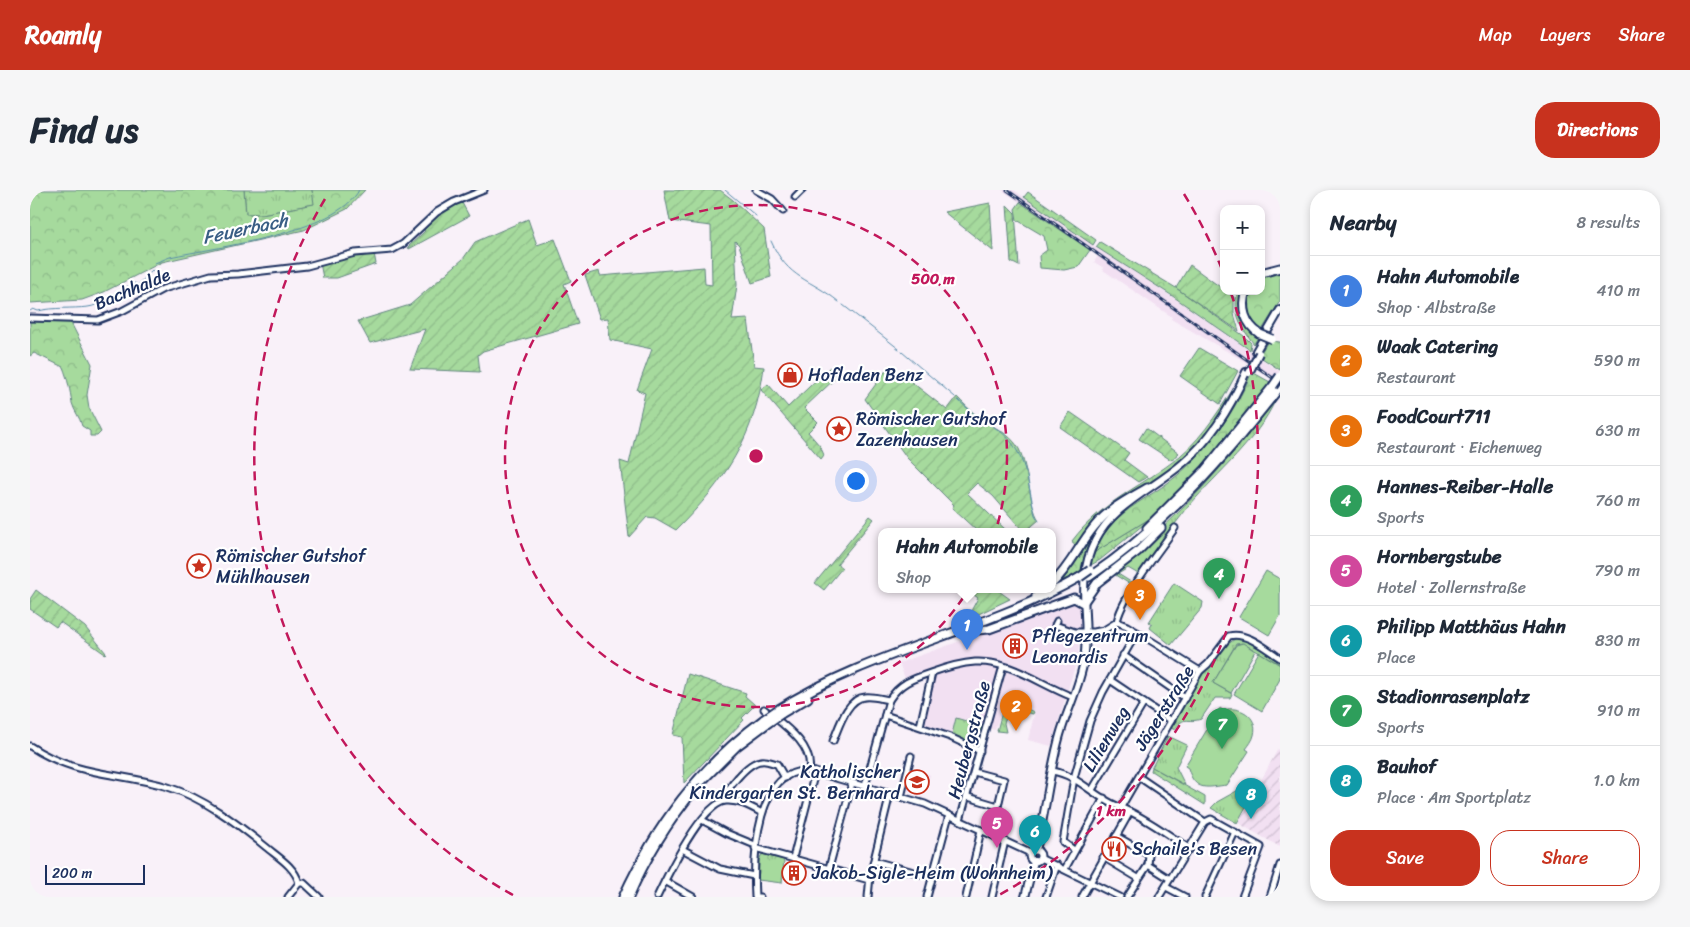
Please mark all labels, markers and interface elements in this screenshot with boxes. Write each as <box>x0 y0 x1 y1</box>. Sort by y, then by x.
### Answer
text: Roamly <box>25 14 101 56</box>
text: Map <box>1479 19 1512 51</box>
text: Layers <box>1540 19 1591 51</box>
text: Share <box>1619 19 1665 51</box>
text: Find us <box>30 99 138 161</box>
button: Directions <box>1535 102 1660 158</box>
water label: Feuerbach <box>199 203 293 254</box>
text: Nearby <box>1330 204 1396 242</box>
map controls <box>1220 205 1265 295</box>
button: + <box>1220 205 1265 250</box>
text: 8 results <box>1577 208 1640 237</box>
button: − <box>1220 250 1265 295</box>
street label: Bachhalde <box>89 258 176 319</box>
text: Hahn Automobile <box>1377 260 1519 293</box>
text: 500 m <box>911 266 955 292</box>
text: 1 <box>1343 276 1349 305</box>
text: 410 m <box>1597 276 1640 305</box>
text: Shop · Albstraße <box>1377 293 1496 322</box>
text: Waak Catering <box>1377 330 1498 363</box>
text: 2 <box>1341 346 1351 375</box>
text: 590 m <box>1594 346 1640 375</box>
place label: Hofladen Benz <box>808 359 924 391</box>
shop icon: Hofladen Benz <box>777 362 803 388</box>
text: Restaurant <box>1377 363 1456 392</box>
text: FoodCourt711 <box>1377 400 1491 433</box>
place label: Römischer Gutshof Zazenhausen <box>856 403 1008 456</box>
place icon: Römischer Gutshof Zazenhausen <box>826 416 852 442</box>
text: 3 <box>1342 416 1350 445</box>
text: 630 m <box>1596 416 1640 445</box>
text: Restaurant · Eichenweg <box>1377 433 1542 462</box>
centre of rings <box>747 447 765 465</box>
your location <box>843 468 869 494</box>
text: Hannes-Reiber-Halle <box>1377 470 1553 503</box>
text: 4 <box>1341 486 1351 515</box>
text: 760 m <box>1595 486 1640 515</box>
text: Sports <box>1377 503 1424 532</box>
popup <box>878 528 1056 593</box>
text: Hahn Automobile <box>896 530 1038 563</box>
place label: Römischer Gutshof Mühlhausen <box>216 540 368 593</box>
text: Hornbergstube <box>1377 540 1502 573</box>
place icon: Römischer Gutshof Mühlhausen <box>186 553 212 579</box>
text: 5 <box>1341 556 1351 585</box>
text: 790 m <box>1594 556 1640 585</box>
pin: 4 <box>1203 558 1235 599</box>
text: Shop <box>896 563 931 592</box>
text: Hotel · Zollernstraße <box>1377 573 1526 602</box>
pin: 3 <box>1124 579 1156 620</box>
pin: 1 <box>951 609 983 650</box>
text: Philipp Matthäus Hahn <box>1377 610 1566 643</box>
place label: Pflegezentrum Leonardis <box>1032 620 1149 673</box>
text: 6 <box>1341 626 1351 655</box>
text: 830 m <box>1595 626 1640 655</box>
building icon: Pflegezentrum Leonardis <box>1002 633 1028 659</box>
text: Place <box>1377 643 1416 672</box>
street label: Jägerstraße <box>1124 659 1203 758</box>
street label: Heubergstraße <box>938 677 1000 803</box>
text: Stadionrasenplatz <box>1377 680 1530 713</box>
pin: 2 <box>1000 690 1032 731</box>
text: 7 <box>1341 696 1351 725</box>
text: 910 m <box>1597 696 1640 725</box>
street label: Lilienweg <box>1074 700 1138 778</box>
pin: 7 <box>1206 708 1238 749</box>
text: Sports <box>1377 713 1424 742</box>
text: Bauhof <box>1377 750 1436 783</box>
place label: Katholischer Kindergarten St. Bernhard <box>689 756 902 809</box>
text: 8 <box>1341 766 1351 795</box>
text: 1.0 km <box>1593 766 1640 795</box>
school or university icon: Katholischer Kindergarten St. Bernhard <box>904 769 930 795</box>
pin: 8 <box>1235 778 1267 819</box>
text: Place · Am Sportplatz <box>1377 783 1531 812</box>
text: 1 km <box>1096 798 1126 824</box>
pin: 5 <box>981 807 1013 848</box>
pin: 6 <box>1019 815 1051 856</box>
button: Save <box>1330 830 1480 886</box>
button: Share <box>1490 830 1640 886</box>
place label: Schaile's Besen <box>1132 833 1257 865</box>
restaurant icon: Schaile's Besen <box>1101 836 1127 862</box>
place label: Jakob-Sigle-Heim (Wohnheim) <box>811 857 1054 889</box>
building icon: Jakob-Sigle-Heim (Wohnheim) <box>781 860 807 886</box>
text: 200 m <box>52 861 92 886</box>
scale bar <box>45 862 145 885</box>

